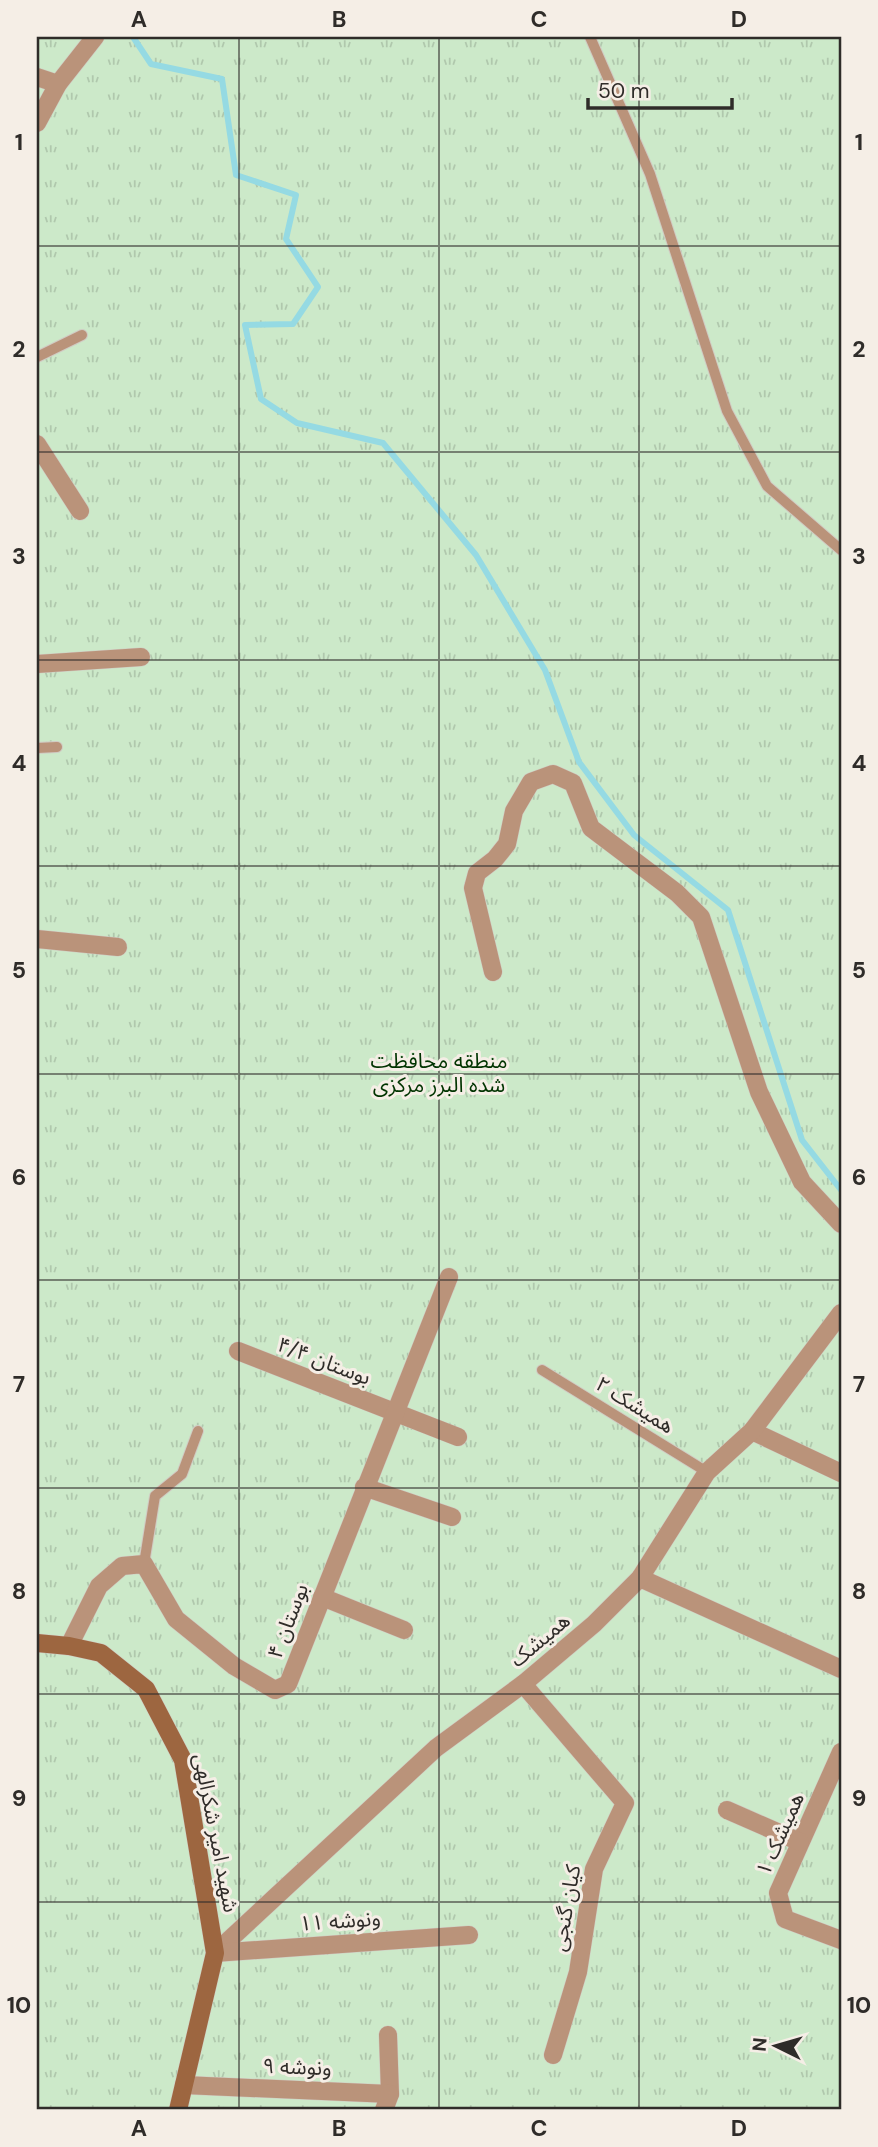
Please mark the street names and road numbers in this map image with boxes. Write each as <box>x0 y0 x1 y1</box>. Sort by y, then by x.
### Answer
street label: بوستان ۴/۴ <box>273 1330 375 1392</box>
street label: همیشک ۲ <box>590 1370 680 1440</box>
street label: بوستان ۴ <box>261 1580 315 1662</box>
street label: همیشک <box>504 1607 576 1673</box>
street label: شهید امیر شکرالهی <box>187 1751 245 1915</box>
street label: همیشک ۱ <box>749 1788 811 1880</box>
street label: کیان گنجی <box>545 1862 587 1953</box>
street label: ونوشه ۱۱ <box>298 1904 382 1938</box>
street label: ونوشه ۹ <box>262 2052 332 2082</box>

